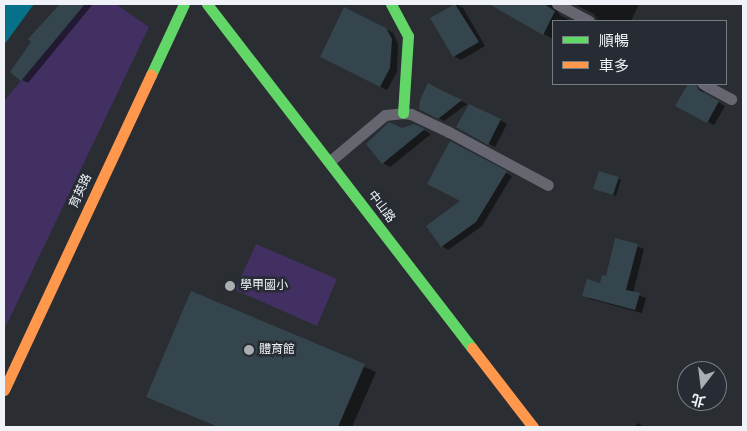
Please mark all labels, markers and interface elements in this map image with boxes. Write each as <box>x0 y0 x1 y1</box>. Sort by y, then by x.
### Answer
legend <box>552 20 727 85</box>
text: 順暢 <box>599 31 629 51</box>
text: 車多 <box>599 56 629 76</box>
street label: 育英路 <box>67 172 95 210</box>
street label: 中山路 <box>364 188 398 226</box>
place label: 學甲國小 <box>240 279 288 293</box>
marker: 學甲國小 <box>224 280 236 292</box>
place label: 體育館 <box>259 343 295 357</box>
marker: 體育館 <box>243 344 255 356</box>
north arrow <box>677 361 727 411</box>
text: 北 <box>689 389 707 411</box>

